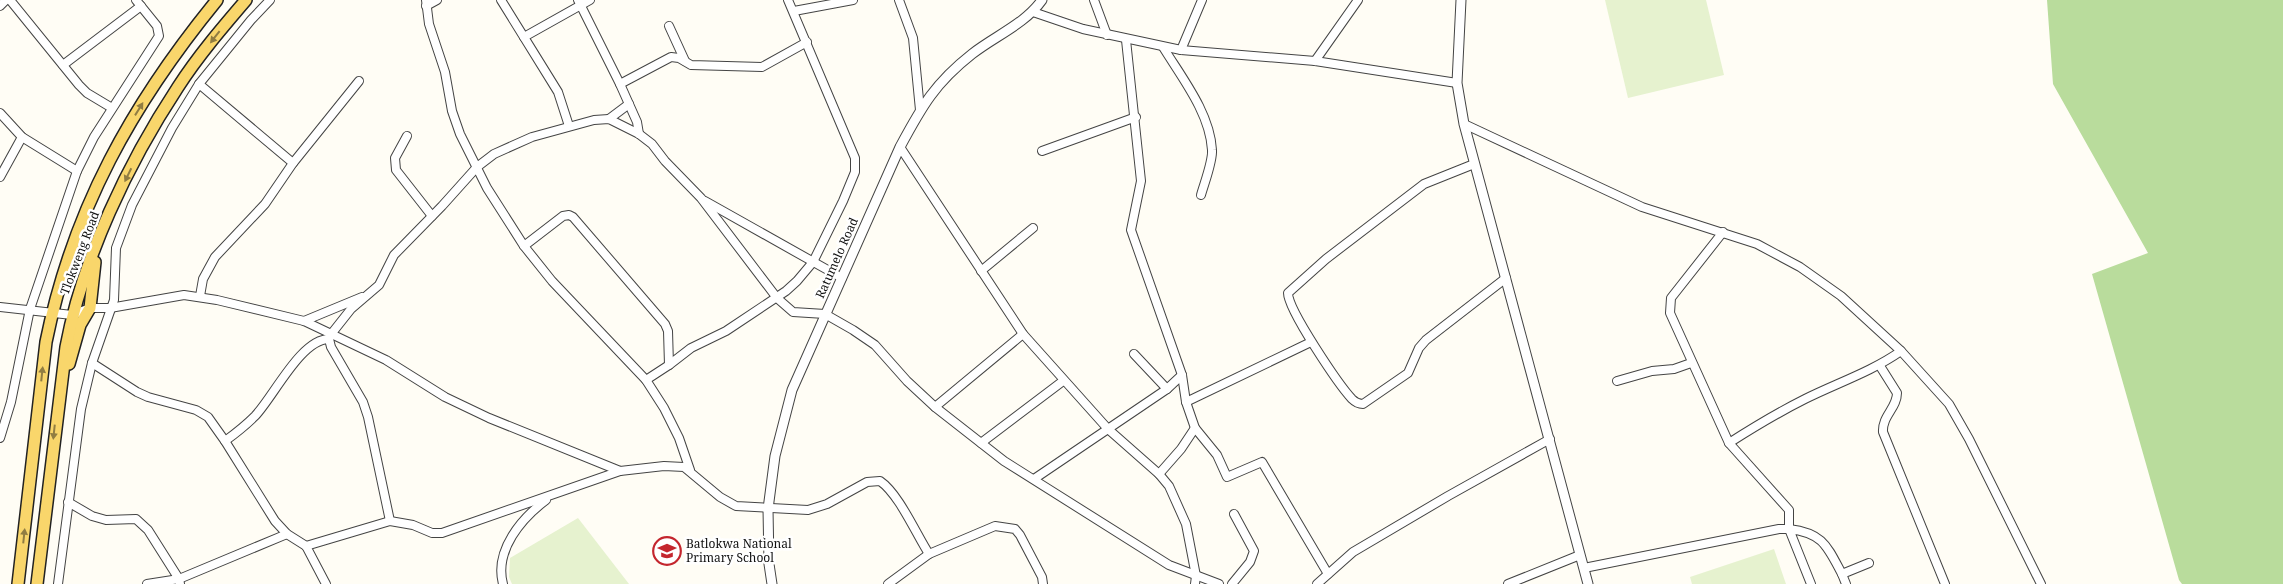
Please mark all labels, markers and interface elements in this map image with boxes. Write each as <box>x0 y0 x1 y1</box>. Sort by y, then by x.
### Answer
one-way arrow <box>209 31 220 44</box>
one-way arrow <box>134 102 143 115</box>
one-way arrow <box>124 167 132 182</box>
street label: Tlokweng Road <box>56 208 103 297</box>
street label: Ratumelo Road <box>811 214 862 301</box>
one-way arrow <box>38 366 46 382</box>
one-way arrow <box>50 425 58 441</box>
one-way arrow <box>20 527 28 543</box>
place label: Batlokwa National Primary School <box>686 535 792 566</box>
school or university icon: Batlokwa National Primary School <box>652 536 682 566</box>

